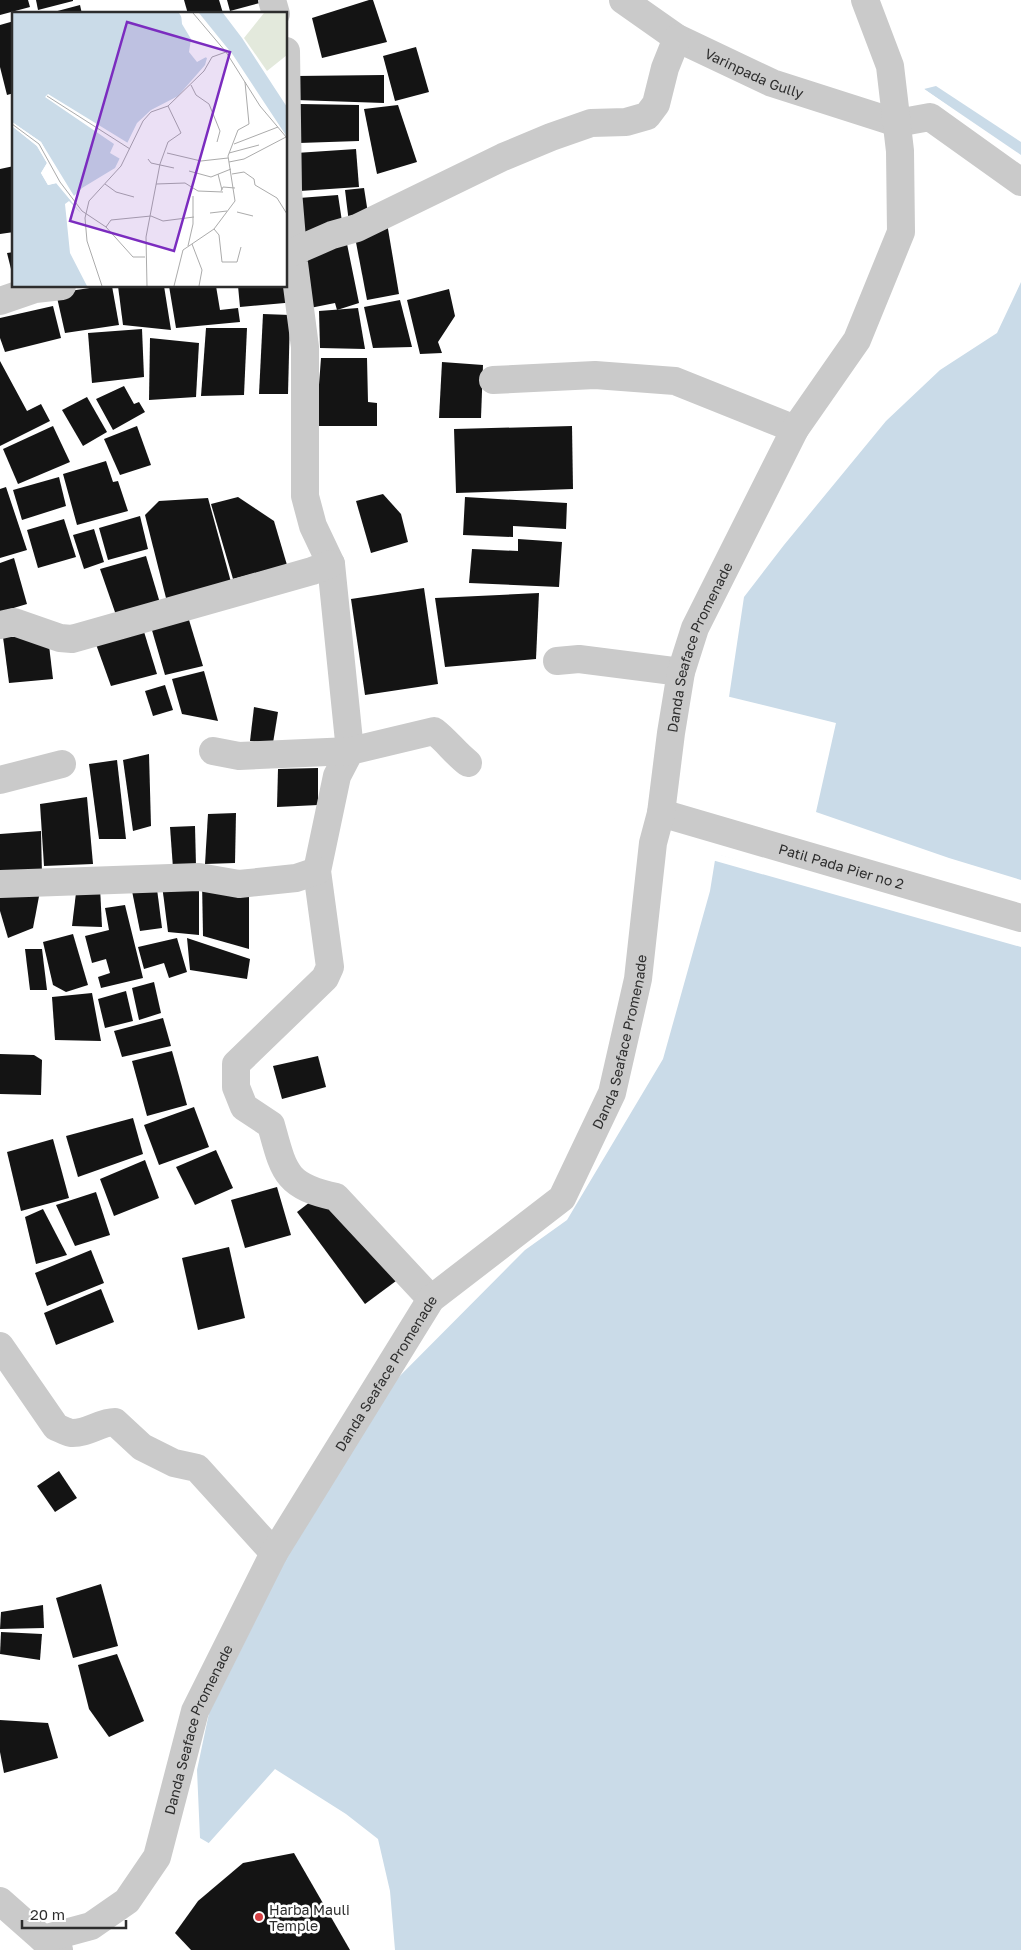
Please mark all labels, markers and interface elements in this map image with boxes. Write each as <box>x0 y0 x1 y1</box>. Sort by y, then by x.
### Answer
inset map <box>12 12 288 288</box>
street label: Varinpada Gully <box>702 44 806 101</box>
street label: Danda Seaface Promenade <box>663 559 735 734</box>
street label: Patil Pada Pier no 2 <box>777 839 906 892</box>
street label: Danda Seaface Promenade <box>588 954 649 1132</box>
street label: Danda Seaface Promenade <box>331 1292 440 1454</box>
street label: Danda Seaface Promenade <box>160 1642 235 1816</box>
scale bar <box>22 1898 126 1930</box>
place label: Harba Mauli Temple <box>269 1901 350 1934</box>
text: 20 m <box>30 1905 65 1923</box>
marker: Harba Mauli Temple <box>253 1911 265 1923</box>

